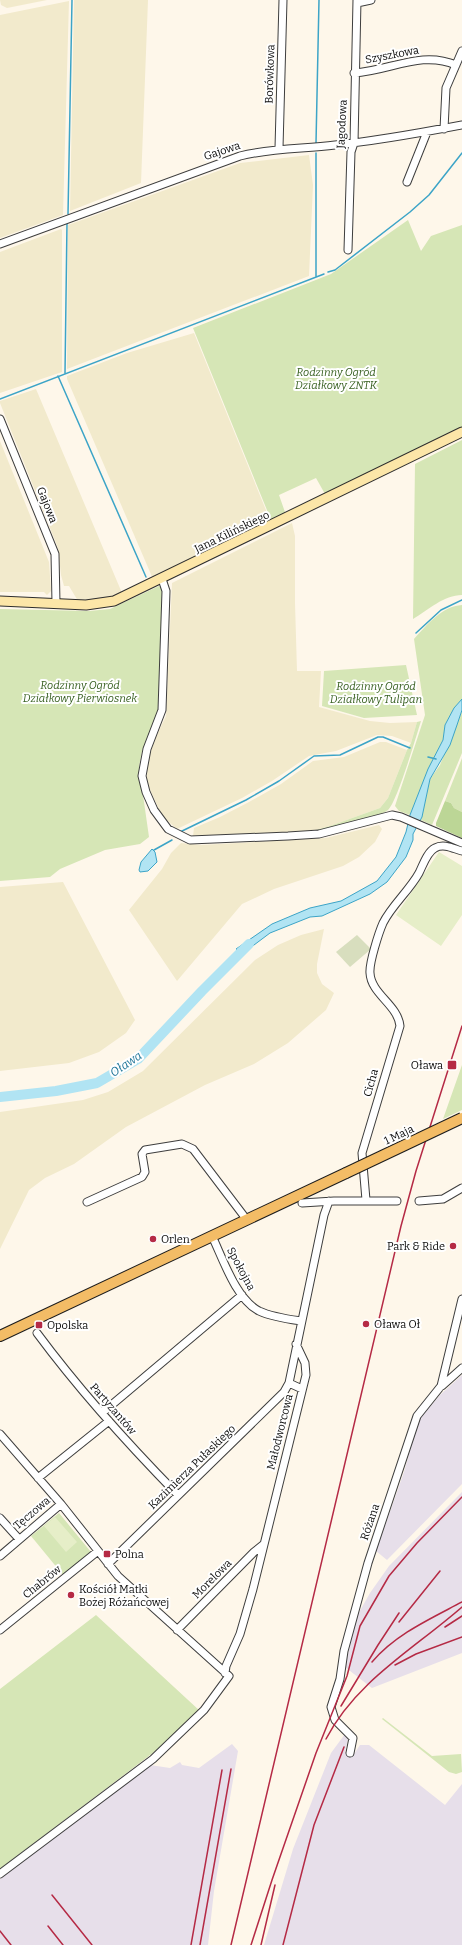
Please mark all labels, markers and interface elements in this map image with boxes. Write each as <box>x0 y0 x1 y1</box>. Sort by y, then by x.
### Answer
street label: Szyszkowa <box>364 43 420 67</box>
street label: Borówkowa <box>262 44 278 104</box>
street label: Jagodowa <box>334 99 350 150</box>
street label: Gajowa <box>202 139 242 163</box>
park label: Rodzinny Ogród Działkowy ZNTK <box>295 366 377 392</box>
street label: Gajowa <box>34 485 60 525</box>
street label: Jana Kilińskiego <box>191 508 272 556</box>
park label: Rodzinny Ogród Działkowy Pierwiosnek <box>23 679 138 705</box>
park label: Rodzinny Ogród Działkowy Tulipan <box>330 680 423 706</box>
water label: Oława <box>107 1048 145 1080</box>
place label: Oława <box>411 1059 443 1072</box>
marker: Oława <box>446 1059 458 1071</box>
street label: Cicha <box>361 1068 381 1098</box>
street label: 1 Maja <box>382 1122 416 1148</box>
place label: Orlen <box>161 1233 190 1246</box>
marker: Orlen <box>148 1234 158 1244</box>
place label: Park & Ride <box>387 1240 445 1253</box>
marker: Park & Ride <box>448 1241 458 1251</box>
street label: Spokojna <box>224 1245 258 1293</box>
place label: Oława Oł <box>374 1318 421 1331</box>
place label: Opolska <box>47 1319 88 1332</box>
marker: Oława Oł <box>361 1319 371 1329</box>
marker: Opolska <box>34 1320 44 1330</box>
street label: Partyzantów <box>87 1381 139 1437</box>
street label: Małodworcowa <box>264 1393 296 1471</box>
street label: Kazimierza Pułaskiego <box>146 1422 238 1512</box>
street label: Tęczowa <box>11 1494 53 1532</box>
street label: Różana <box>358 1502 382 1542</box>
place label: Polna <box>115 1548 144 1561</box>
marker: Polna <box>102 1549 112 1559</box>
street label: Morelowa <box>190 1557 234 1601</box>
street label: Chabrów <box>20 1562 64 1601</box>
place label: Kościół Matki Bożej Różańcowej <box>79 1583 169 1609</box>
marker: Kościół Matki Bożej Różańcowej <box>66 1590 76 1600</box>

